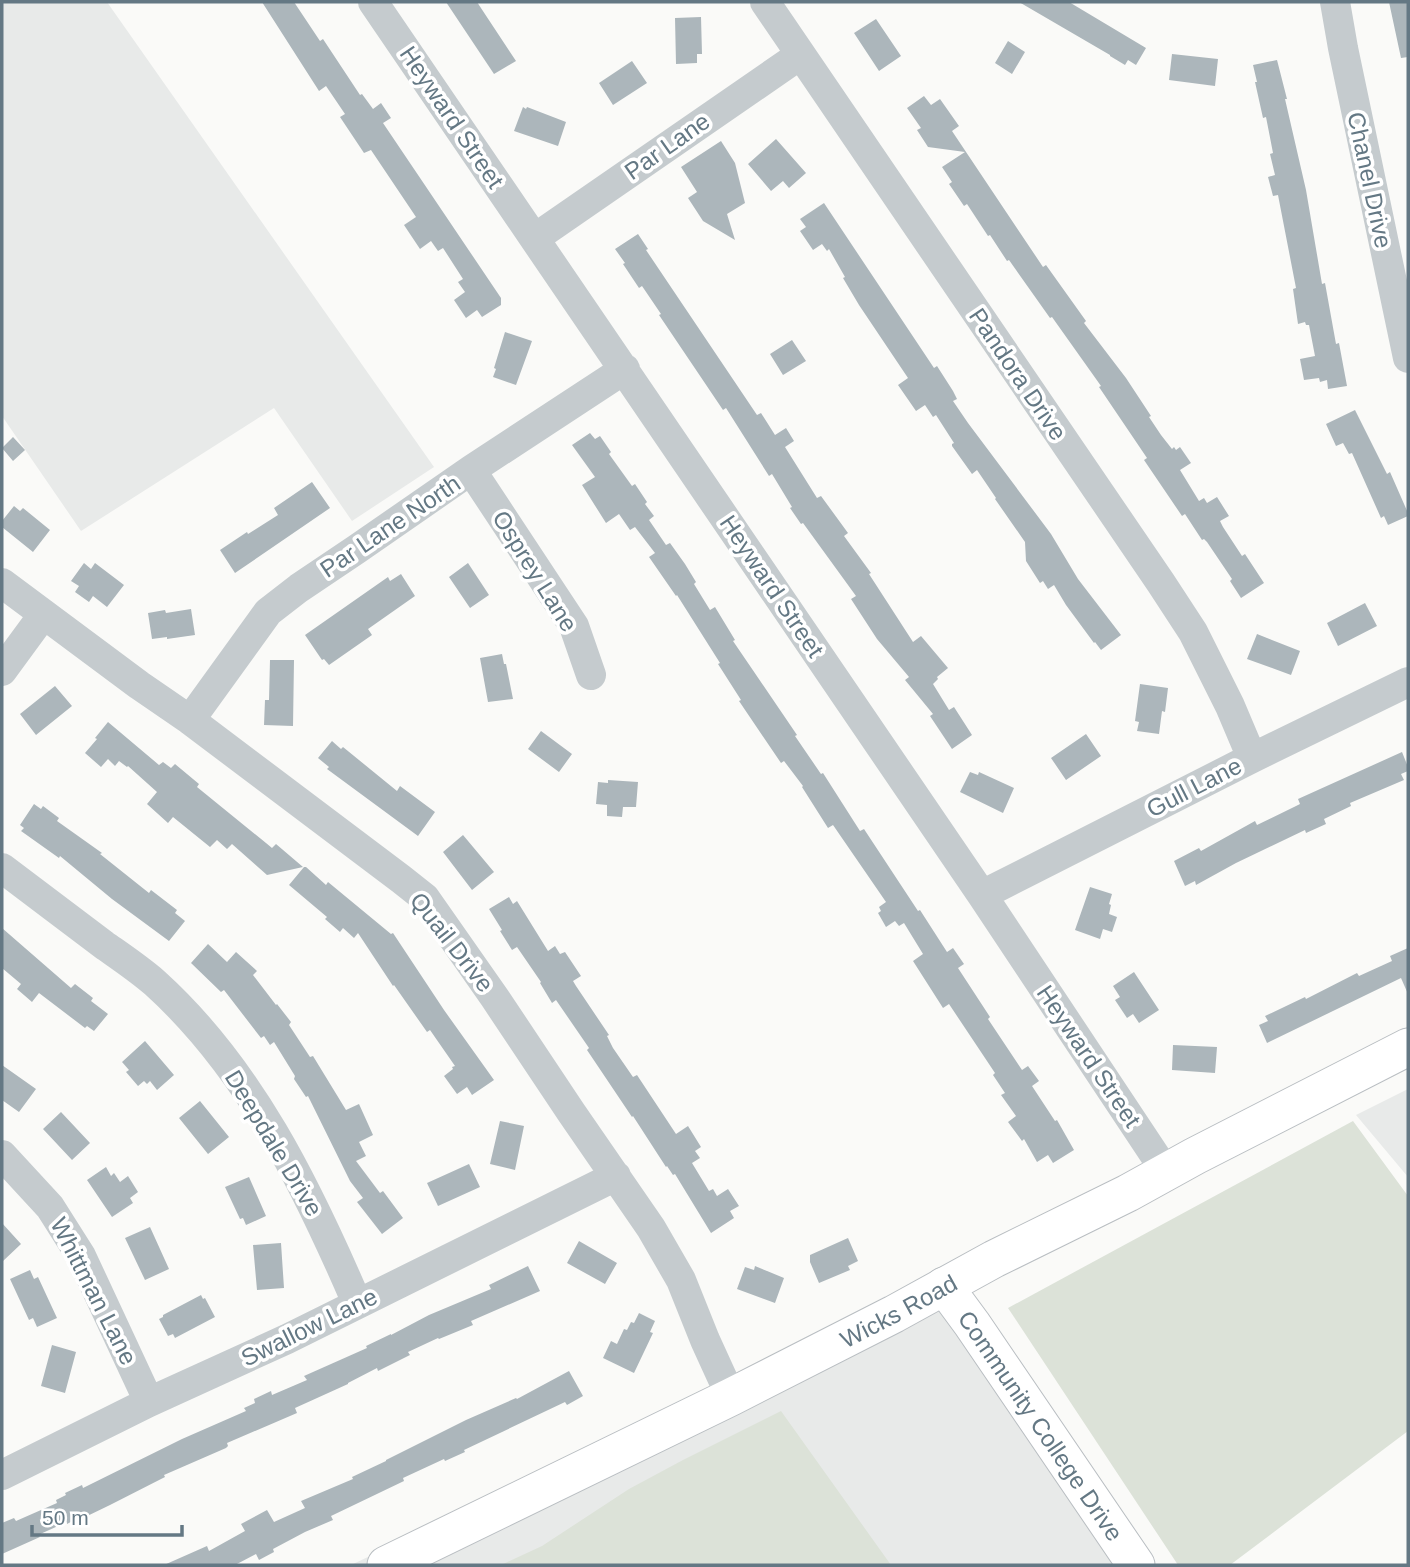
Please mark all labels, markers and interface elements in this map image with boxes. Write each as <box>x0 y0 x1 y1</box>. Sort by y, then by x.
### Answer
street label: Heyward Street <box>395 41 510 193</box>
street label: Par Lane <box>619 107 715 185</box>
street label: Chanel Drive <box>1342 109 1398 251</box>
street label: Pandora Drive <box>964 303 1072 445</box>
street label: Par Lane North <box>315 469 465 583</box>
street label: Osprey Lane <box>487 506 583 636</box>
street label: Heyward Street <box>715 510 830 662</box>
street label: Gull Lane <box>1142 752 1246 822</box>
street label: Quail Drive <box>405 887 499 997</box>
street label: Heyward Street <box>1032 980 1147 1132</box>
street label: Deepdale Drive <box>220 1065 328 1221</box>
street label: Whittman Lane <box>45 1213 143 1369</box>
street label: Wicks Road <box>836 1269 961 1353</box>
street label: Swallow Lane <box>237 1282 381 1372</box>
street label: Community College Drive <box>953 1305 1129 1546</box>
scale bar <box>32 1494 182 1538</box>
text: 50 m <box>42 1506 89 1529</box>

